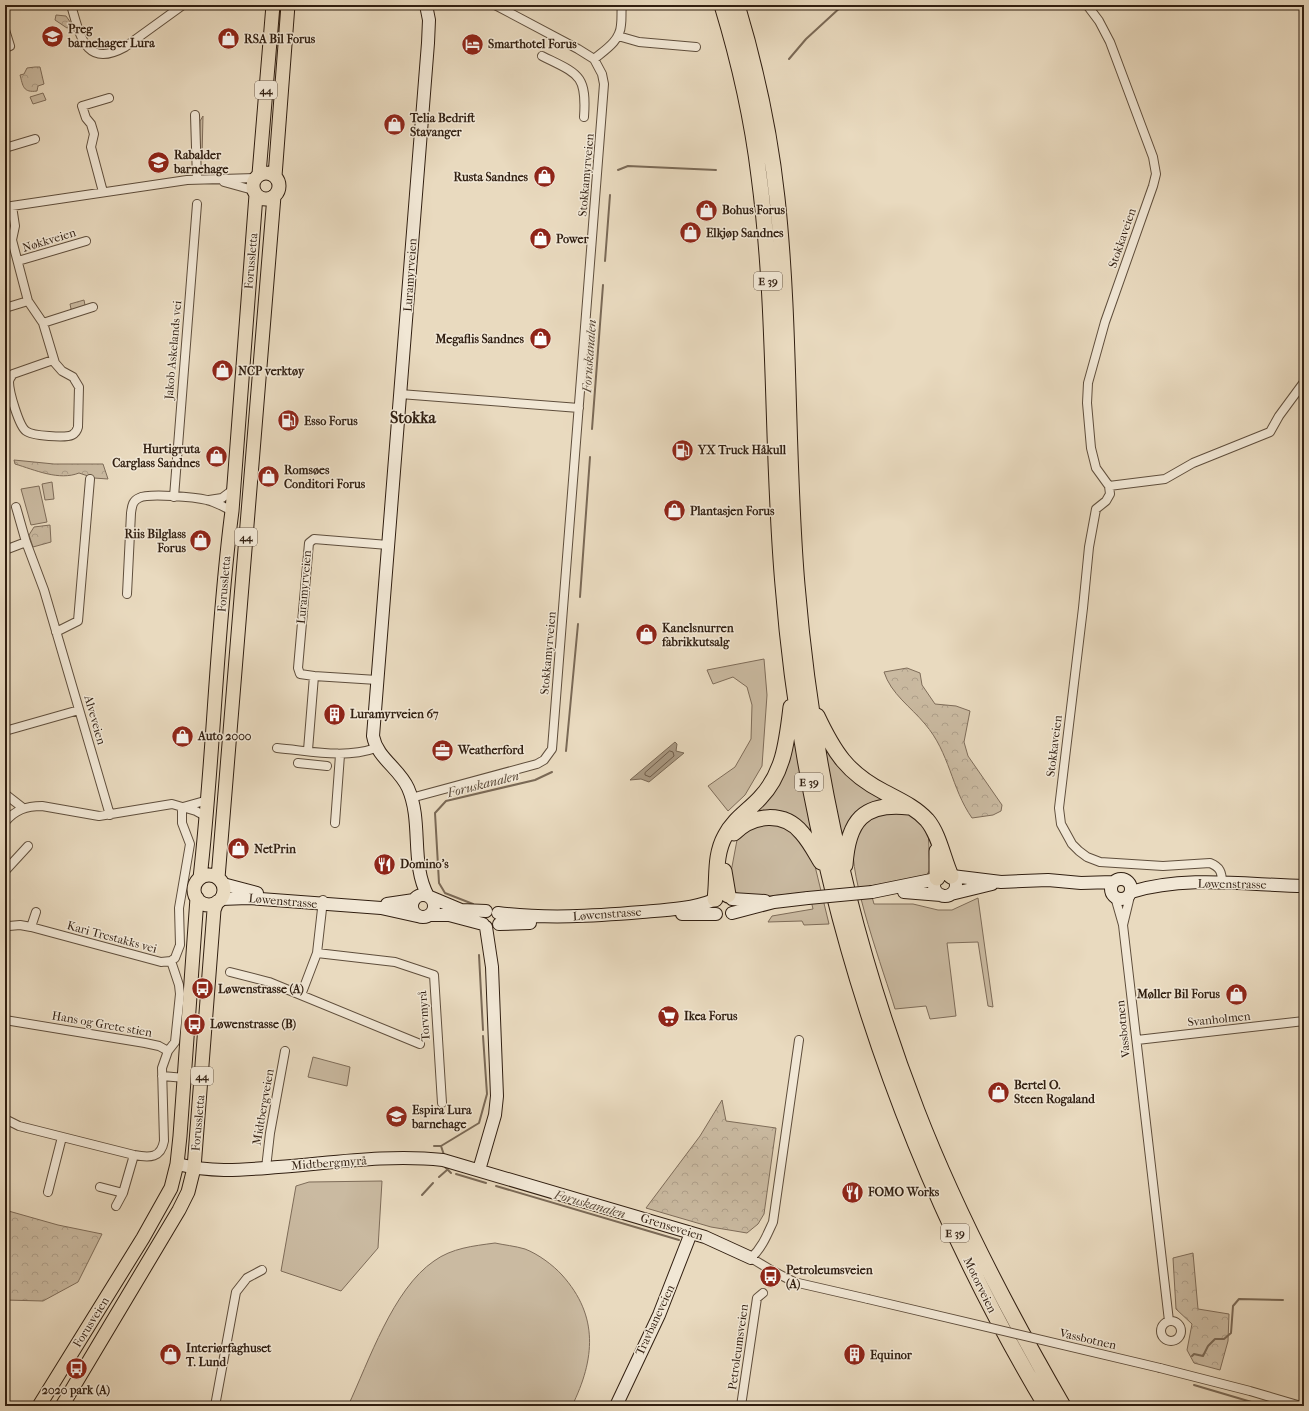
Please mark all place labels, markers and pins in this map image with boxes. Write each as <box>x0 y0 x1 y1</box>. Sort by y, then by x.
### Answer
place label: Preg barnehager Lura <box>67 22 155 51</box>
school or university icon: Preg barnehager Lura <box>40 23 66 49</box>
shop icon: RSA Bil Forus <box>216 26 242 52</box>
hotel icon: Smarthotel Forus <box>460 31 486 57</box>
place label: RSA Bil Forus <box>244 32 316 46</box>
place label: Smarthotel Forus <box>488 37 577 51</box>
place label: Telia Bedrift Stavanger <box>409 111 476 140</box>
shop icon: Telia Bedrift Stavanger <box>382 112 408 138</box>
place label: Rabalder barnehage <box>173 148 228 177</box>
school or university icon: Rabalder barnehage <box>146 149 172 175</box>
shop icon: Rusta Sandnes <box>531 164 557 190</box>
place label: Rusta Sandnes <box>453 170 529 184</box>
shop icon: Bohus Forus <box>693 197 719 223</box>
place label: Bohus Forus <box>722 203 785 217</box>
shop icon: Elkjøp Sandnes <box>678 220 704 246</box>
shop icon: Power <box>527 226 553 252</box>
place label: Elkjøp Sandnes <box>706 226 784 241</box>
place label: Power <box>556 232 589 246</box>
shop icon: Megaflis Sandnes <box>527 326 553 352</box>
place label: Megaflis Sandnes <box>434 332 525 347</box>
shop icon: NCP verktøy <box>210 358 236 384</box>
place label: NCP verktøy <box>238 364 305 379</box>
fuel station icon: Esso Forus <box>275 408 301 434</box>
place label: Esso Forus <box>304 414 358 428</box>
fuel station icon: YX Truck Håkull <box>669 437 695 463</box>
place label: Hurtigruta Carglass Sandnes <box>112 442 201 471</box>
shop icon: Hurtigruta Carglass Sandnes <box>203 443 229 469</box>
place label: YX Truck Håkull <box>697 443 787 457</box>
place label: Romsøes Conditori Forus <box>284 463 366 491</box>
shop icon: Romsøes Conditori Forus <box>256 464 282 490</box>
shop icon: Plantasjen Forus <box>662 498 688 524</box>
place label: Plantasjen Forus <box>690 504 775 518</box>
place label: Riis Bilglass Forus <box>124 527 187 555</box>
shop icon: Riis Bilglass Forus <box>188 528 214 554</box>
place label: Kanelsnurren fabrikkutsalg <box>661 621 735 650</box>
shop icon: Kanelsnurren fabrikkutsalg <box>633 622 659 648</box>
building icon: Luramyrveien 67 <box>321 701 347 727</box>
place label: Luramyrveien 67 <box>350 707 439 722</box>
shop icon: Auto 2000 <box>169 723 195 749</box>
place label: Auto 2000 <box>197 729 252 743</box>
office icon: Weatherford <box>429 737 455 763</box>
place label: Weatherford <box>457 743 524 757</box>
shop icon: NetPrin <box>226 836 252 862</box>
place label: NetPrin <box>254 842 297 856</box>
restaurant icon: Domino's <box>372 851 398 877</box>
place label: Domino's <box>400 857 449 871</box>
bus stop icon: Løwenstrasse (A) <box>190 976 216 1002</box>
shop icon: Møller Bil Forus <box>1223 981 1249 1007</box>
place label: Løwenstrasse (A) <box>218 982 304 996</box>
place label: Møller Bil Forus <box>1136 987 1221 1001</box>
supermarket icon: Ikea Forus <box>655 1003 681 1029</box>
place label: Ikea Forus <box>684 1009 738 1023</box>
bus stop icon: Løwenstrasse (B) <box>182 1011 208 1037</box>
place label: Løwenstrasse (B) <box>210 1017 296 1031</box>
place label: Bertel O. Steen Rogaland <box>1014 1078 1095 1107</box>
shop icon: Bertel O. Steen Rogaland <box>985 1079 1011 1105</box>
place label: Espira Lura barnehage <box>411 1103 472 1132</box>
school or university icon: Espira Lura barnehage <box>383 1104 409 1130</box>
restaurant icon: FOMO Works <box>839 1179 865 1205</box>
place label: FOMO Works <box>867 1185 940 1199</box>
place label: Petroleumsveien (A) <box>786 1263 874 1291</box>
bus stop icon: Petroleumsveien (A) <box>757 1264 783 1290</box>
place label: Interiørfaghuset T. Lund <box>185 1341 272 1369</box>
shop icon: Interiørfaghuset T. Lund <box>158 1342 184 1368</box>
building icon: Equinor <box>842 1342 868 1368</box>
place label: Equinor <box>870 1348 913 1363</box>
bus stop icon: 2020 park (A) <box>63 1356 89 1382</box>
place label: 2020 park (A) <box>42 1383 110 1398</box>

